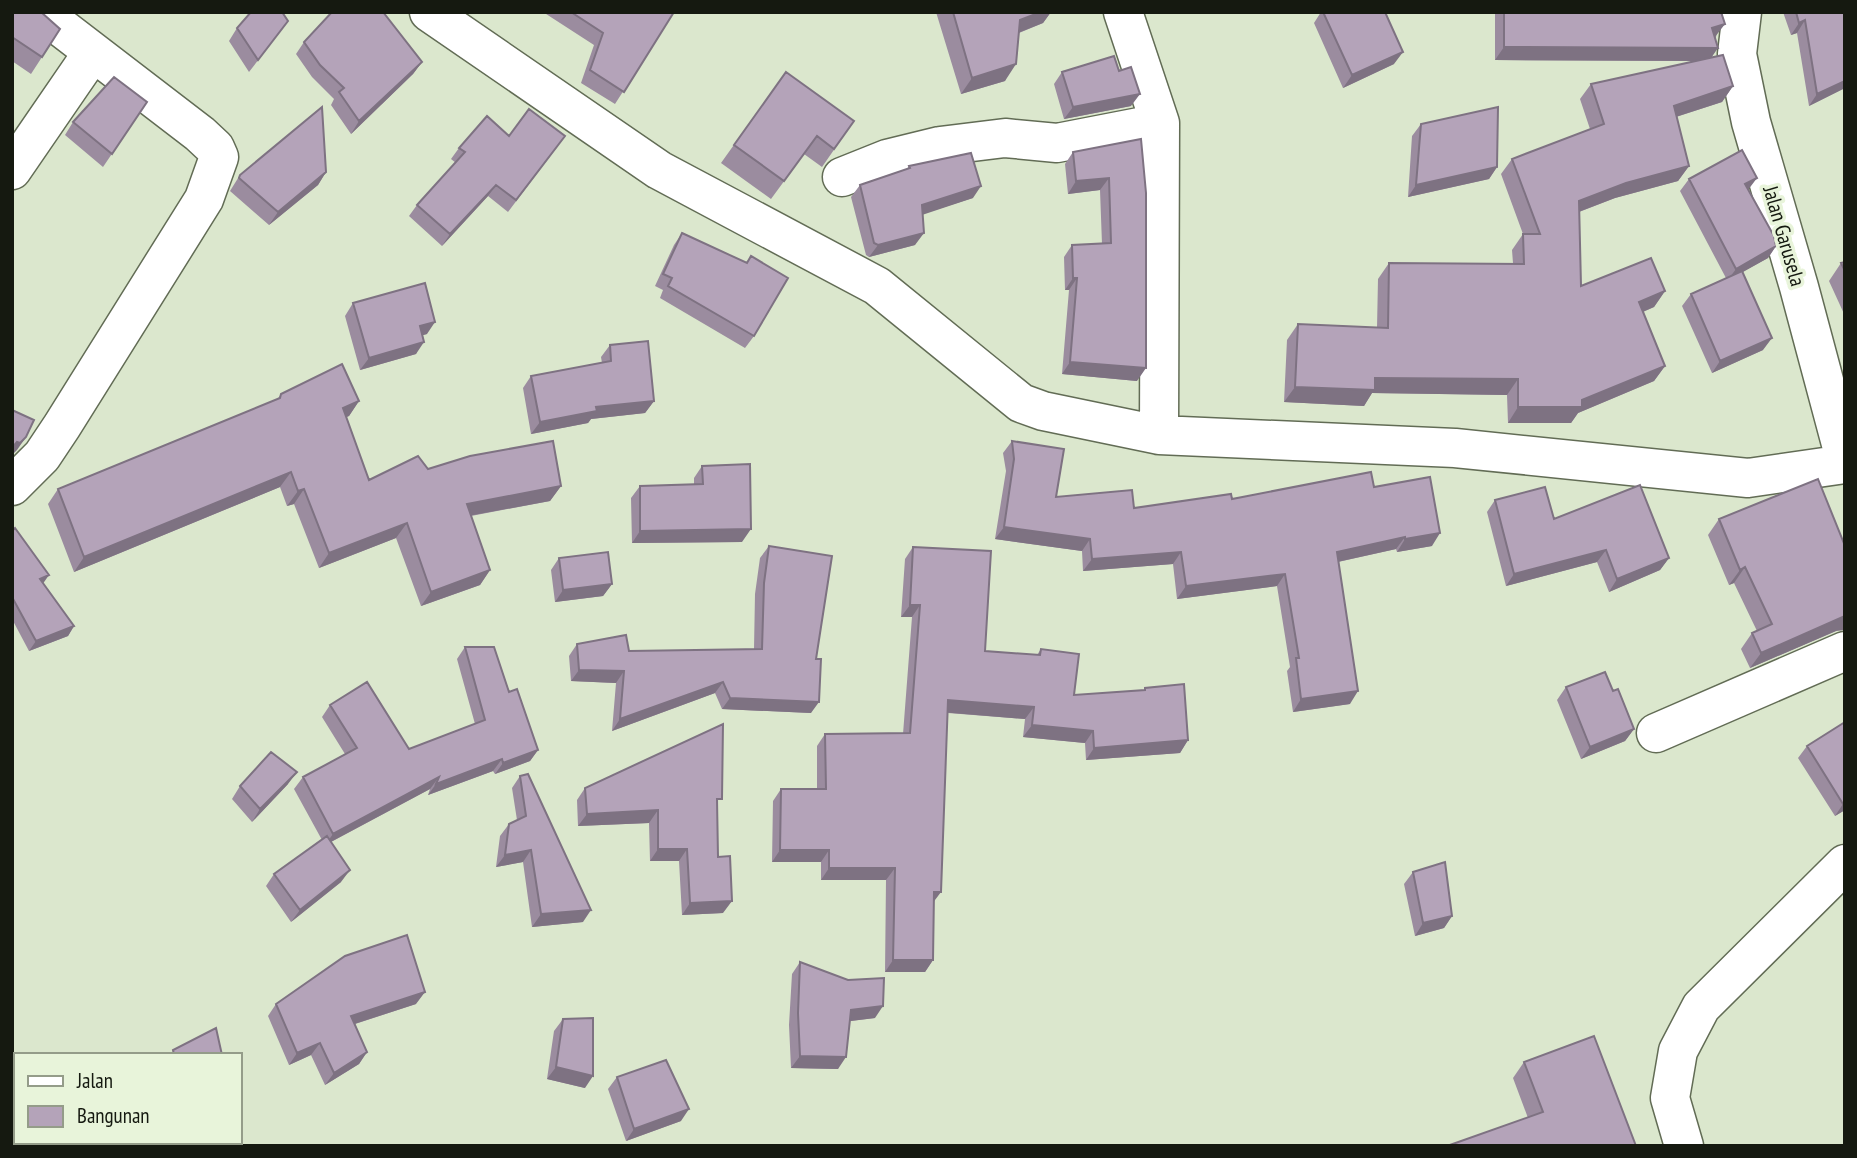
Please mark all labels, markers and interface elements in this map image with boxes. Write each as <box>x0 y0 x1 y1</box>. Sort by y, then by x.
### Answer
street label: Jalan Garusela <box>1757 182 1812 289</box>
legend <box>14 1053 242 1144</box>
text: Jalan <box>76 1067 113 1094</box>
text: Bangunan <box>77 1102 150 1129</box>

